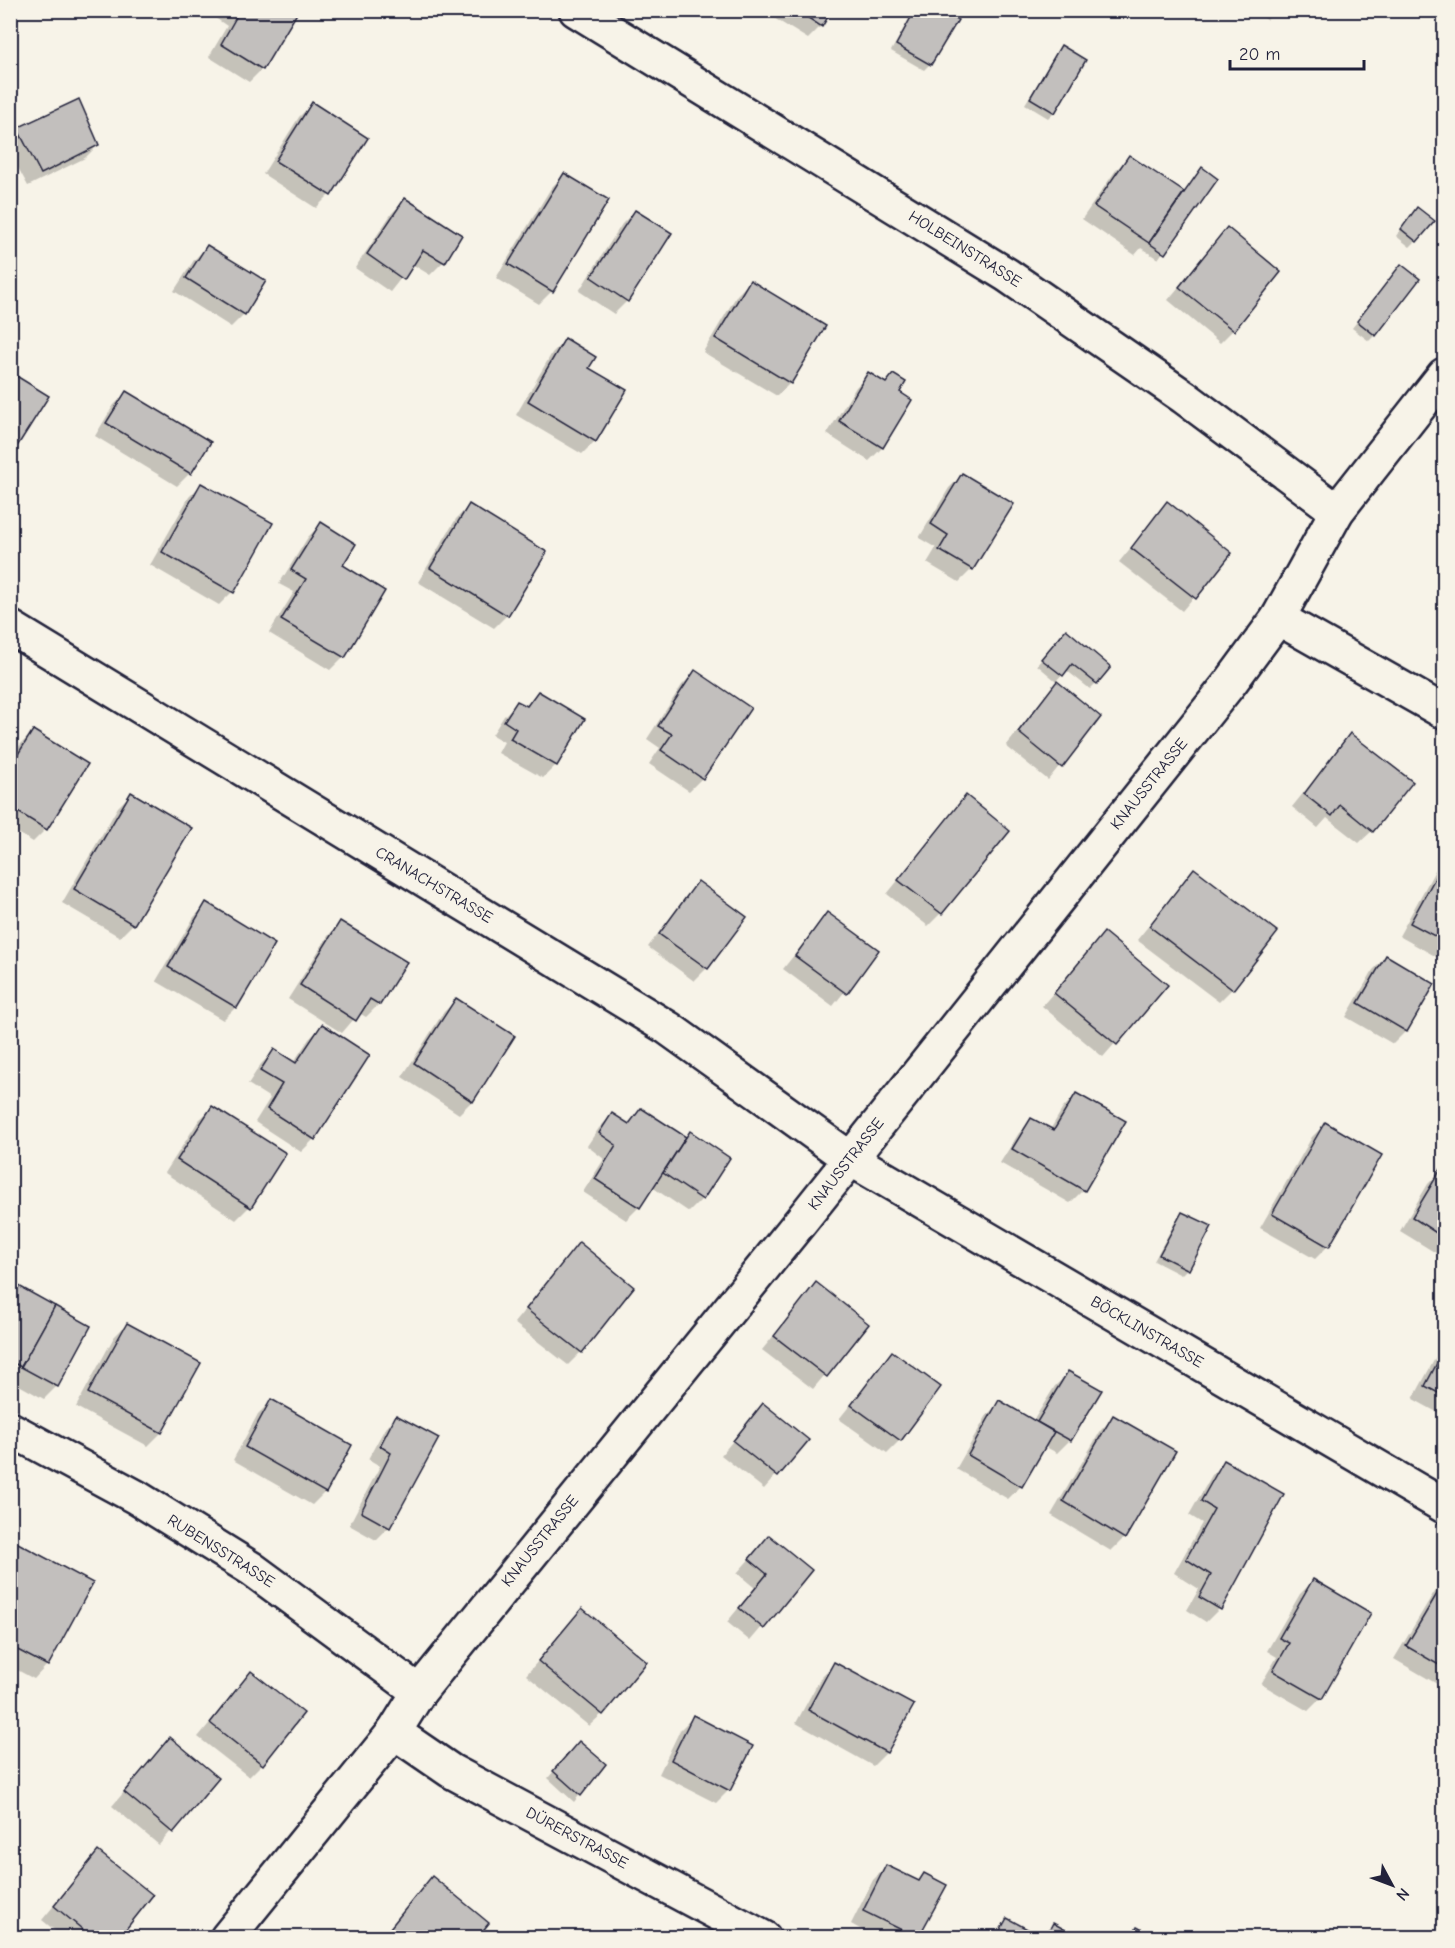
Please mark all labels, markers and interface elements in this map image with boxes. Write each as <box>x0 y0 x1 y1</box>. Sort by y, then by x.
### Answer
scale bar <box>1230 33 1364 71</box>
text: 20 m <box>1239 44 1280 65</box>
street label: HOLBEINSTRASSE <box>905 207 1025 291</box>
street label: KNAUSSTRASSE <box>1107 735 1191 833</box>
street label: CRANACHSTRASSE <box>372 843 496 927</box>
street label: KNAUSSTRASSE <box>804 1114 888 1214</box>
street label: BÖCKLINSTRASSE <box>1087 1292 1207 1372</box>
street label: KNAUSSTRASSE <box>498 1492 582 1590</box>
street label: RUBENSSTRASSE <box>164 1511 278 1591</box>
street label: DÜRERSTRASSE <box>523 1803 631 1873</box>
north arrow <box>1362 1855 1422 1915</box>
text: N <box>1392 1884 1413 1904</box>

